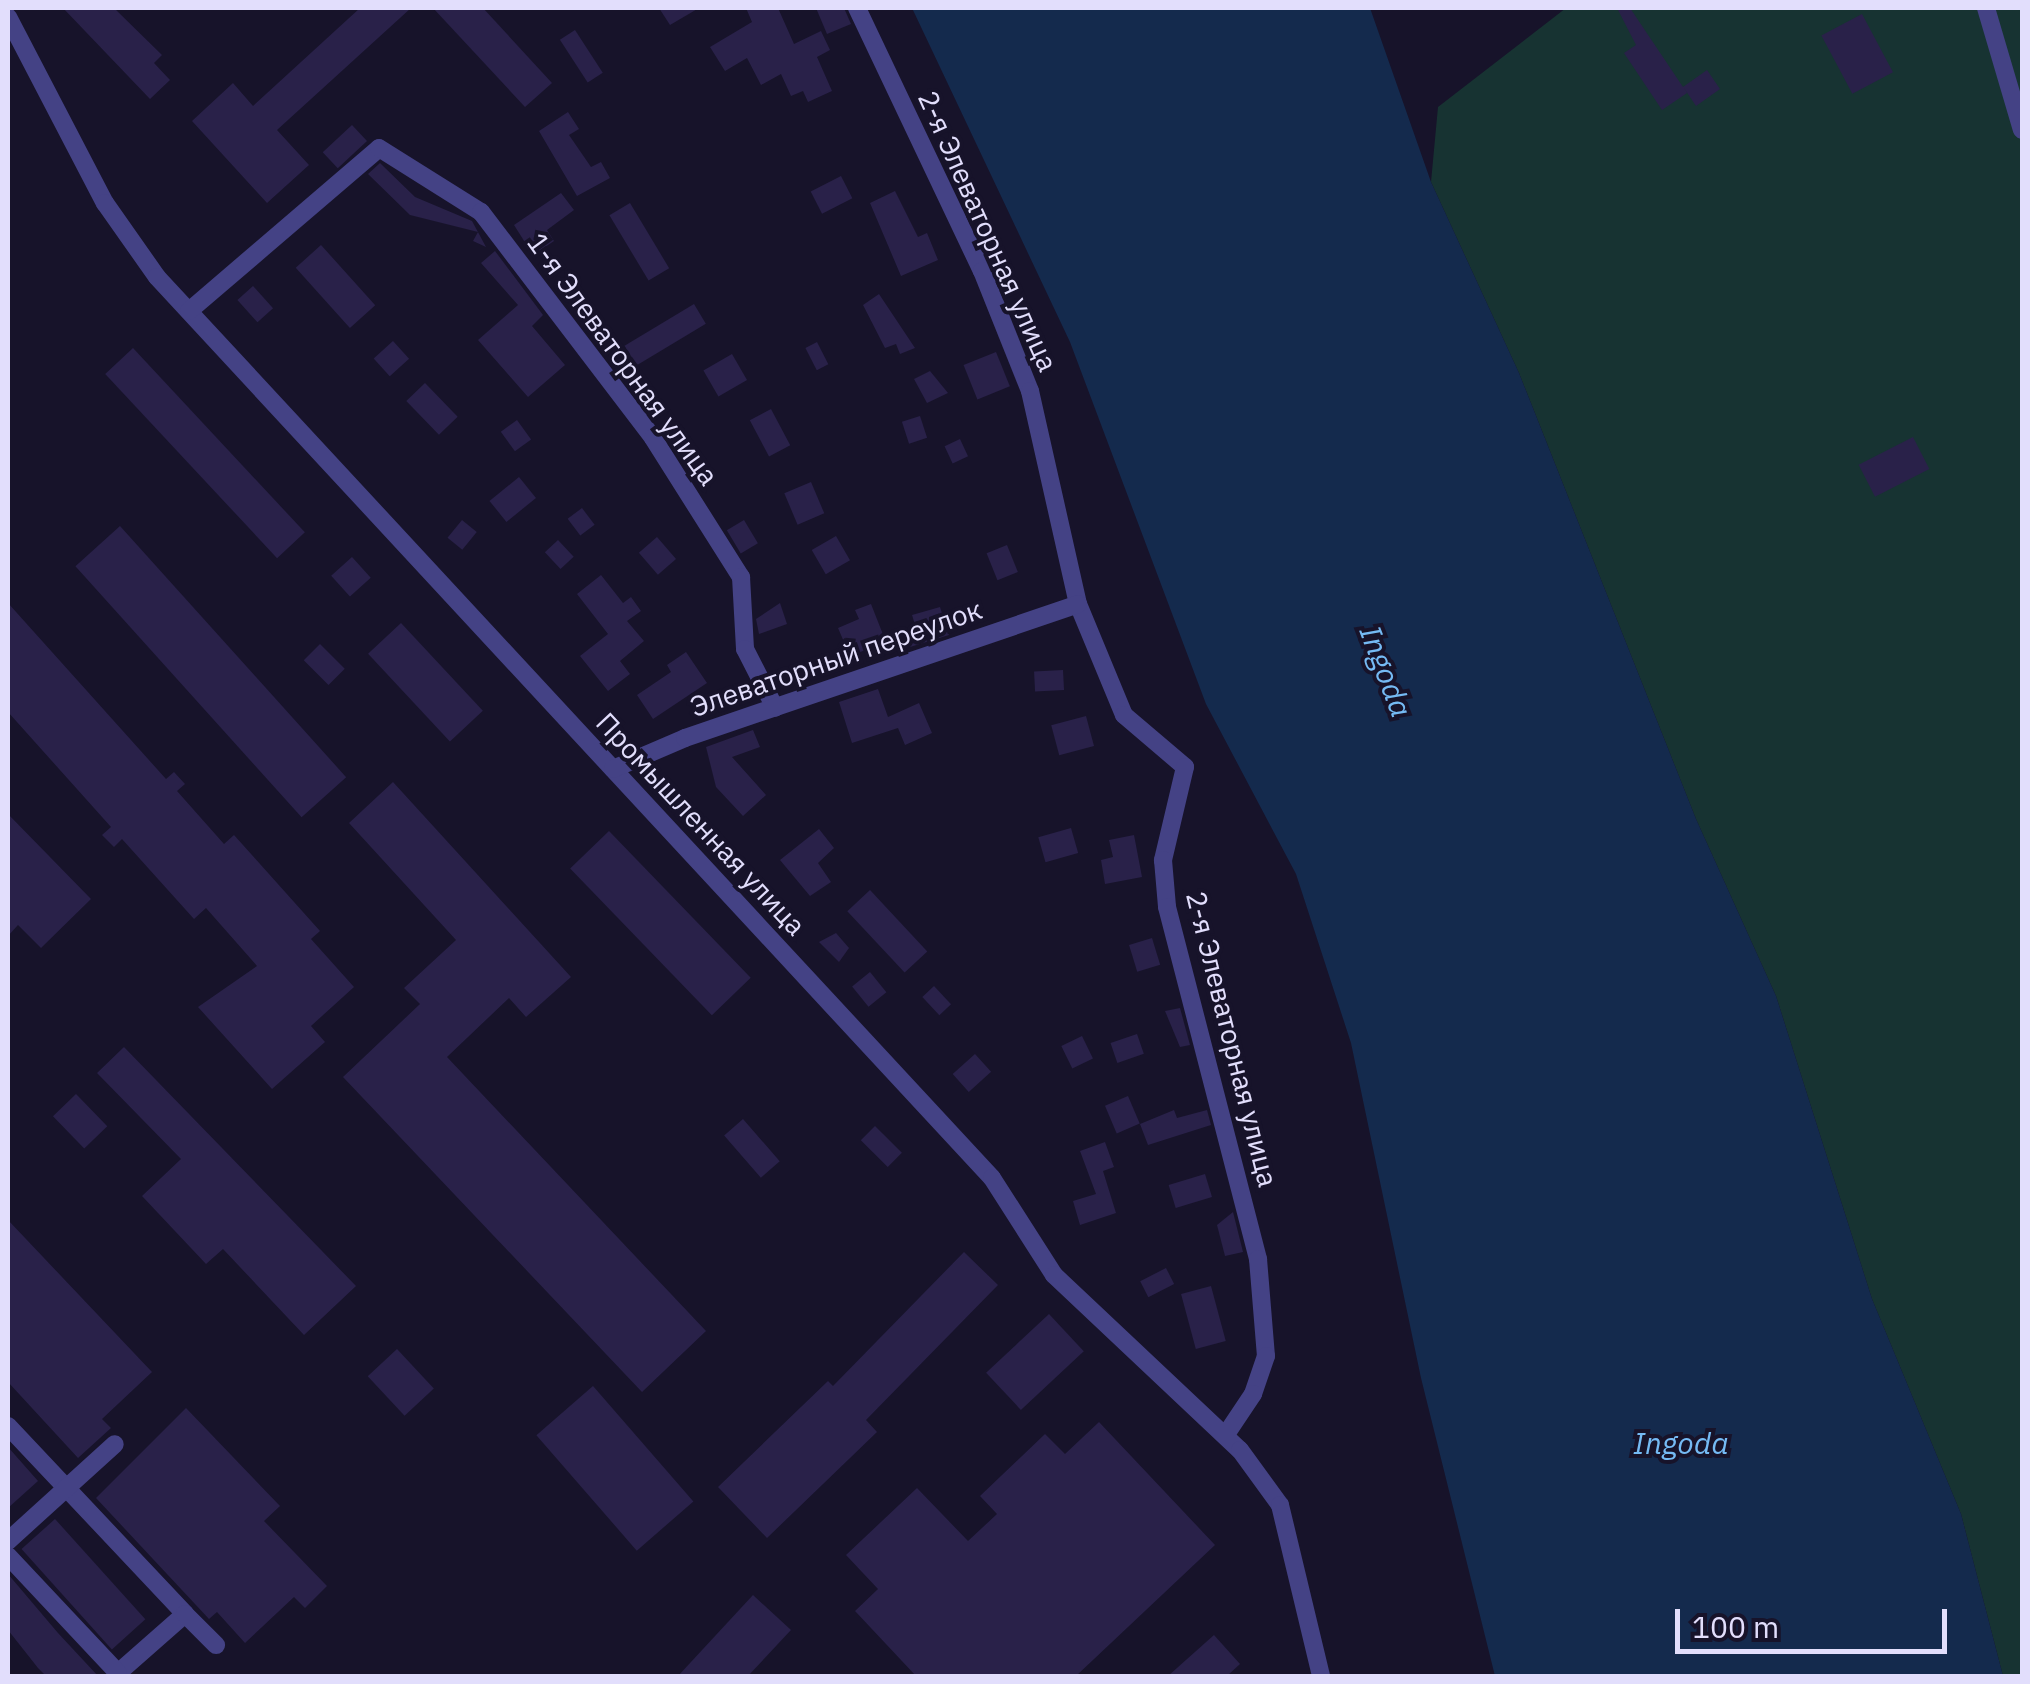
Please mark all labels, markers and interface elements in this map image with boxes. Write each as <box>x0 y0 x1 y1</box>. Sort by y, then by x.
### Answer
street label: 2-я Элеваторная улица <box>911 86 1065 376</box>
street label: 1-я Элеваторная улица <box>520 226 726 492</box>
street label: Элеваторный переулок <box>686 592 986 724</box>
water label: Ingoda <box>1352 620 1420 722</box>
street label: Промышленная улица <box>589 706 813 942</box>
street label: 2-я Элеваторная улица <box>1179 888 1285 1190</box>
water label: Ingoda <box>1633 1425 1729 1461</box>
scale bar <box>1680 1589 1952 1651</box>
text: 100 m <box>1692 1607 1779 1646</box>

